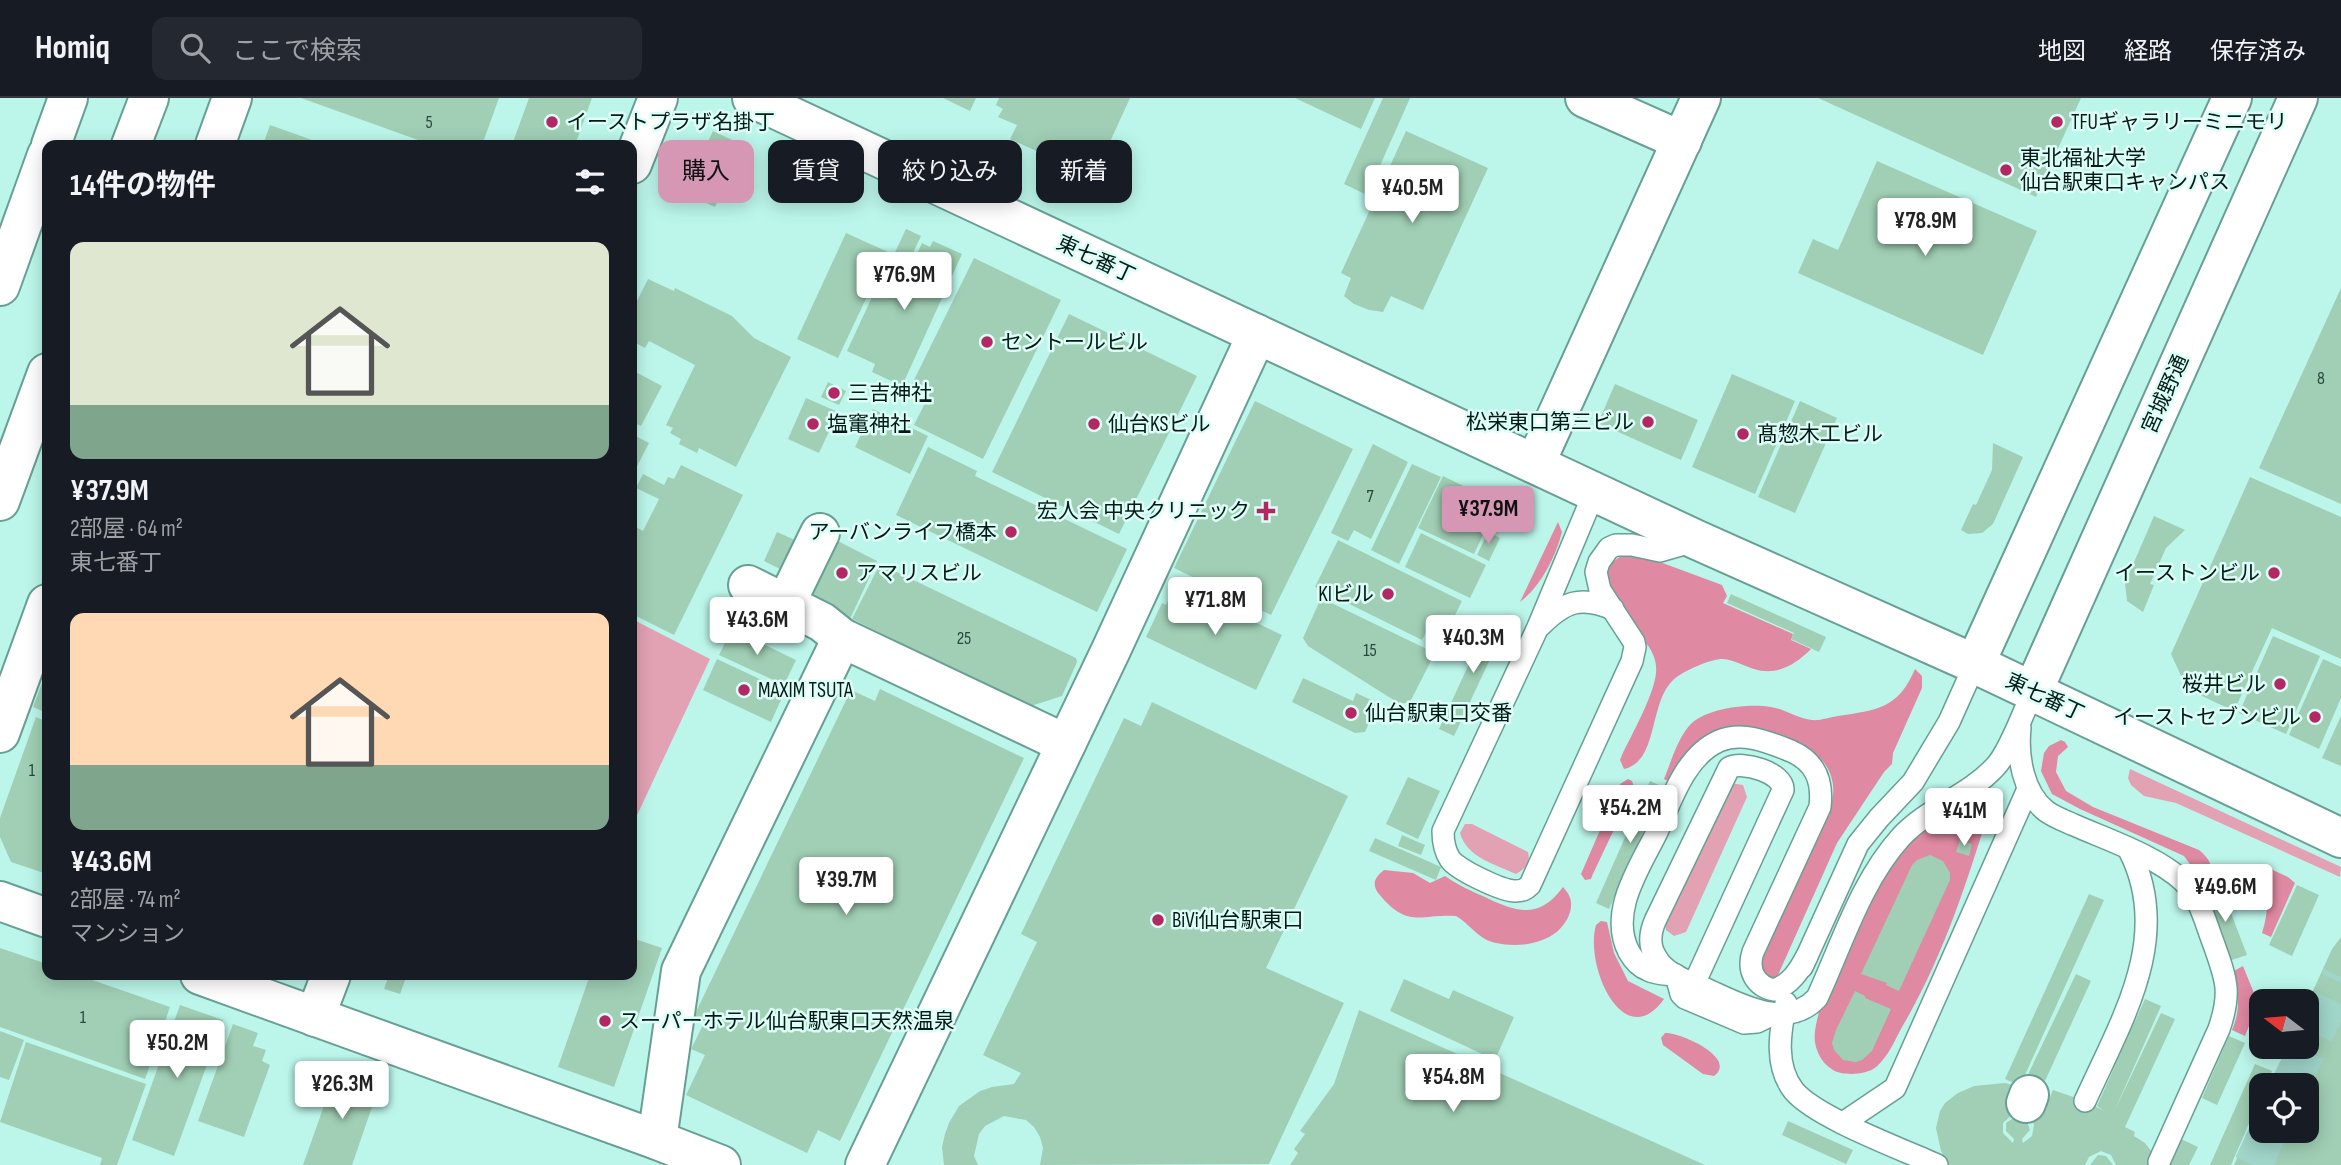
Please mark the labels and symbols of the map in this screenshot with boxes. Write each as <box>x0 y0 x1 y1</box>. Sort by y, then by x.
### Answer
place label: イーストプラザ名掛丁 <box>566 110 775 135</box>
place label: TFUギャラリーミニモリ <box>2071 110 2287 135</box>
house number: 5 <box>425 112 433 133</box>
marker: イーストプラザ名掛丁 <box>544 114 560 130</box>
marker: TFUギャラリーミニモリ <box>2049 114 2065 130</box>
place label: 東北福祉大学 仙台駅東口キャンパス <box>2020 146 2230 195</box>
marker: 東北福祉大学 仙台駅東口キャンパス <box>1998 162 2014 178</box>
pin: ¥40.5M <box>1355 166 1469 225</box>
pin: ¥78.9M <box>1868 198 1982 258</box>
street label: 東七番丁 <box>1052 230 1139 289</box>
pin: ¥76.9M <box>847 252 961 312</box>
place label: セントールビル <box>1001 330 1148 355</box>
marker: セントールビル <box>979 334 995 350</box>
street label: 宮城野通 <box>2137 351 2194 438</box>
house number: 8 <box>2317 368 2325 389</box>
place label: 三吉神社 <box>848 381 932 406</box>
marker: 三吉神社 <box>826 385 842 401</box>
place label: 松栄東口第三ビル <box>1466 410 1634 435</box>
place label: 塩竃神社 <box>827 412 911 437</box>
place label: 仙台KSビル <box>1108 412 1210 437</box>
marker: 松栄東口第三ビル <box>1640 414 1656 430</box>
marker: 塩竃神社 <box>805 416 821 432</box>
marker: 仙台KSビル <box>1086 416 1102 432</box>
place label: 髙惣木工ビル <box>1757 422 1883 447</box>
marker: 髙惣木工ビル <box>1735 426 1751 442</box>
house number: 7 <box>1366 486 1374 507</box>
pin: ¥37.9M <box>1431 486 1545 546</box>
place label: 宏人会 中央クリニック <box>1037 499 1250 524</box>
marker: 宏人会 中央クリニック <box>1256 501 1276 521</box>
place label: アーバンライフ橋本 <box>808 520 997 545</box>
marker: アーバンライフ橋本 <box>1003 524 1019 540</box>
place label: アマリスビル <box>856 561 982 586</box>
place label: イーストンビル <box>2114 561 2260 586</box>
marker: アマリスビル <box>834 565 850 581</box>
marker: イーストンビル <box>2266 565 2282 581</box>
pin: ¥71.8M <box>1158 578 1272 637</box>
place label: KIビル <box>1318 582 1374 607</box>
marker: KIビル <box>1380 586 1396 602</box>
pin: ¥43.6M <box>700 598 814 657</box>
pin: ¥40.3M <box>1416 616 1530 675</box>
house number: 25 <box>957 628 971 649</box>
house number: 15 <box>1363 640 1377 661</box>
street label: 東七番丁 <box>2001 668 2088 727</box>
place label: 桜井ビル <box>2182 672 2266 697</box>
marker: 桜井ビル <box>2272 676 2288 692</box>
place label: MAXIM TSUTA <box>758 678 854 703</box>
marker: MAXIM TSUTA <box>736 682 752 698</box>
place label: 仙台駅東口交番 <box>1365 701 1512 726</box>
marker: 仙台駅東口交番 <box>1343 705 1359 721</box>
place label: イーストセブンビル <box>2113 705 2301 730</box>
marker: イーストセブンビル <box>2307 709 2323 725</box>
house number: 1 <box>29 760 36 781</box>
pin: ¥54.2M <box>1573 786 1687 845</box>
pin: ¥41M <box>1923 788 2005 848</box>
pin: ¥39.7M <box>789 858 903 917</box>
pin: ¥49.6M <box>2168 864 2282 924</box>
place label: BiVi仙台駅東口 <box>1172 908 1304 933</box>
marker: BiVi仙台駅東口 <box>1150 912 1166 928</box>
north arrow <box>2249 989 2319 1059</box>
house number: 1 <box>80 1007 87 1028</box>
place label: スーパーホテル仙台駅東口天然温泉 <box>619 1009 955 1034</box>
marker: スーパーホテル仙台駅東口天然温泉 <box>597 1013 613 1029</box>
pin: ¥50.2M <box>120 1020 234 1080</box>
pin: ¥54.8M <box>1396 1054 1510 1114</box>
pin: ¥26.3M <box>285 1062 399 1121</box>

